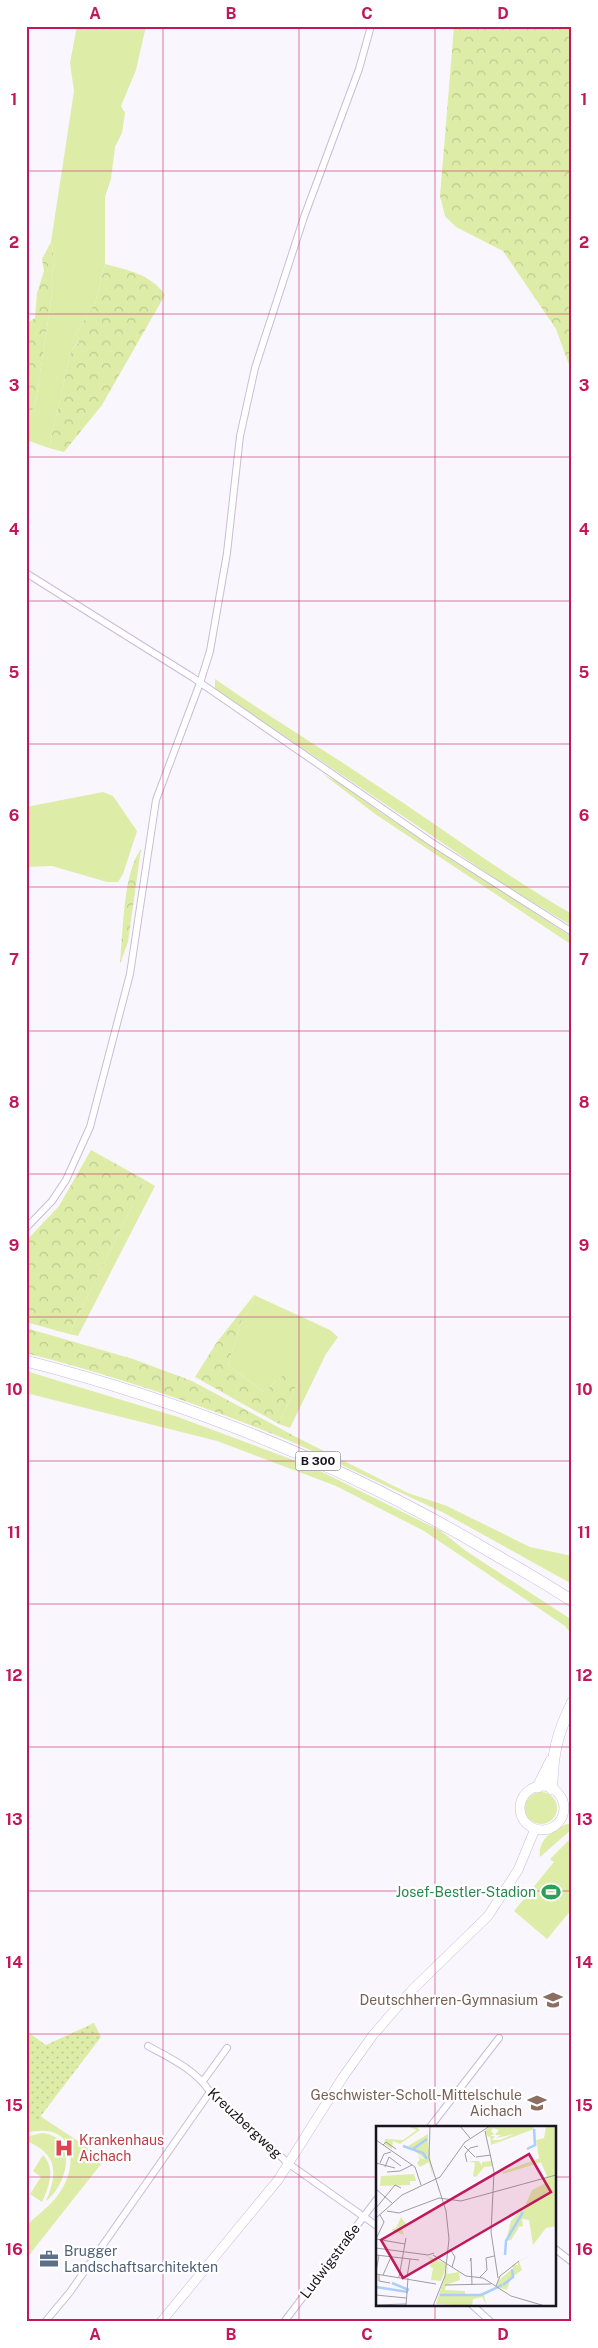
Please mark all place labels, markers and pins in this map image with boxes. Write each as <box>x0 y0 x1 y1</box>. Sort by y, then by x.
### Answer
sports icon: Josef-Bestler-Stadion <box>540 1881 562 1903</box>
place label: Josef-Bestler-Stadion <box>396 1884 536 1900</box>
school or university icon: Deutschherren-Gymnasium <box>542 1989 564 2011</box>
place label: Deutschherren-Gymnasium <box>360 1992 538 2008</box>
place label: Geschwister-Scholl-Mittelschule Aichach <box>310 2087 522 2119</box>
school or university icon: Geschwister-Scholl-Mittelschule Aichach <box>526 2092 548 2114</box>
place label: Krankenhaus Aichach <box>79 2132 164 2164</box>
hospital icon: Krankenhaus Aichach <box>53 2137 75 2159</box>
place label: Brugger Landschaftsarchitekten <box>64 2243 218 2275</box>
office icon: Brugger Landschaftsarchitekten <box>38 2248 60 2270</box>

